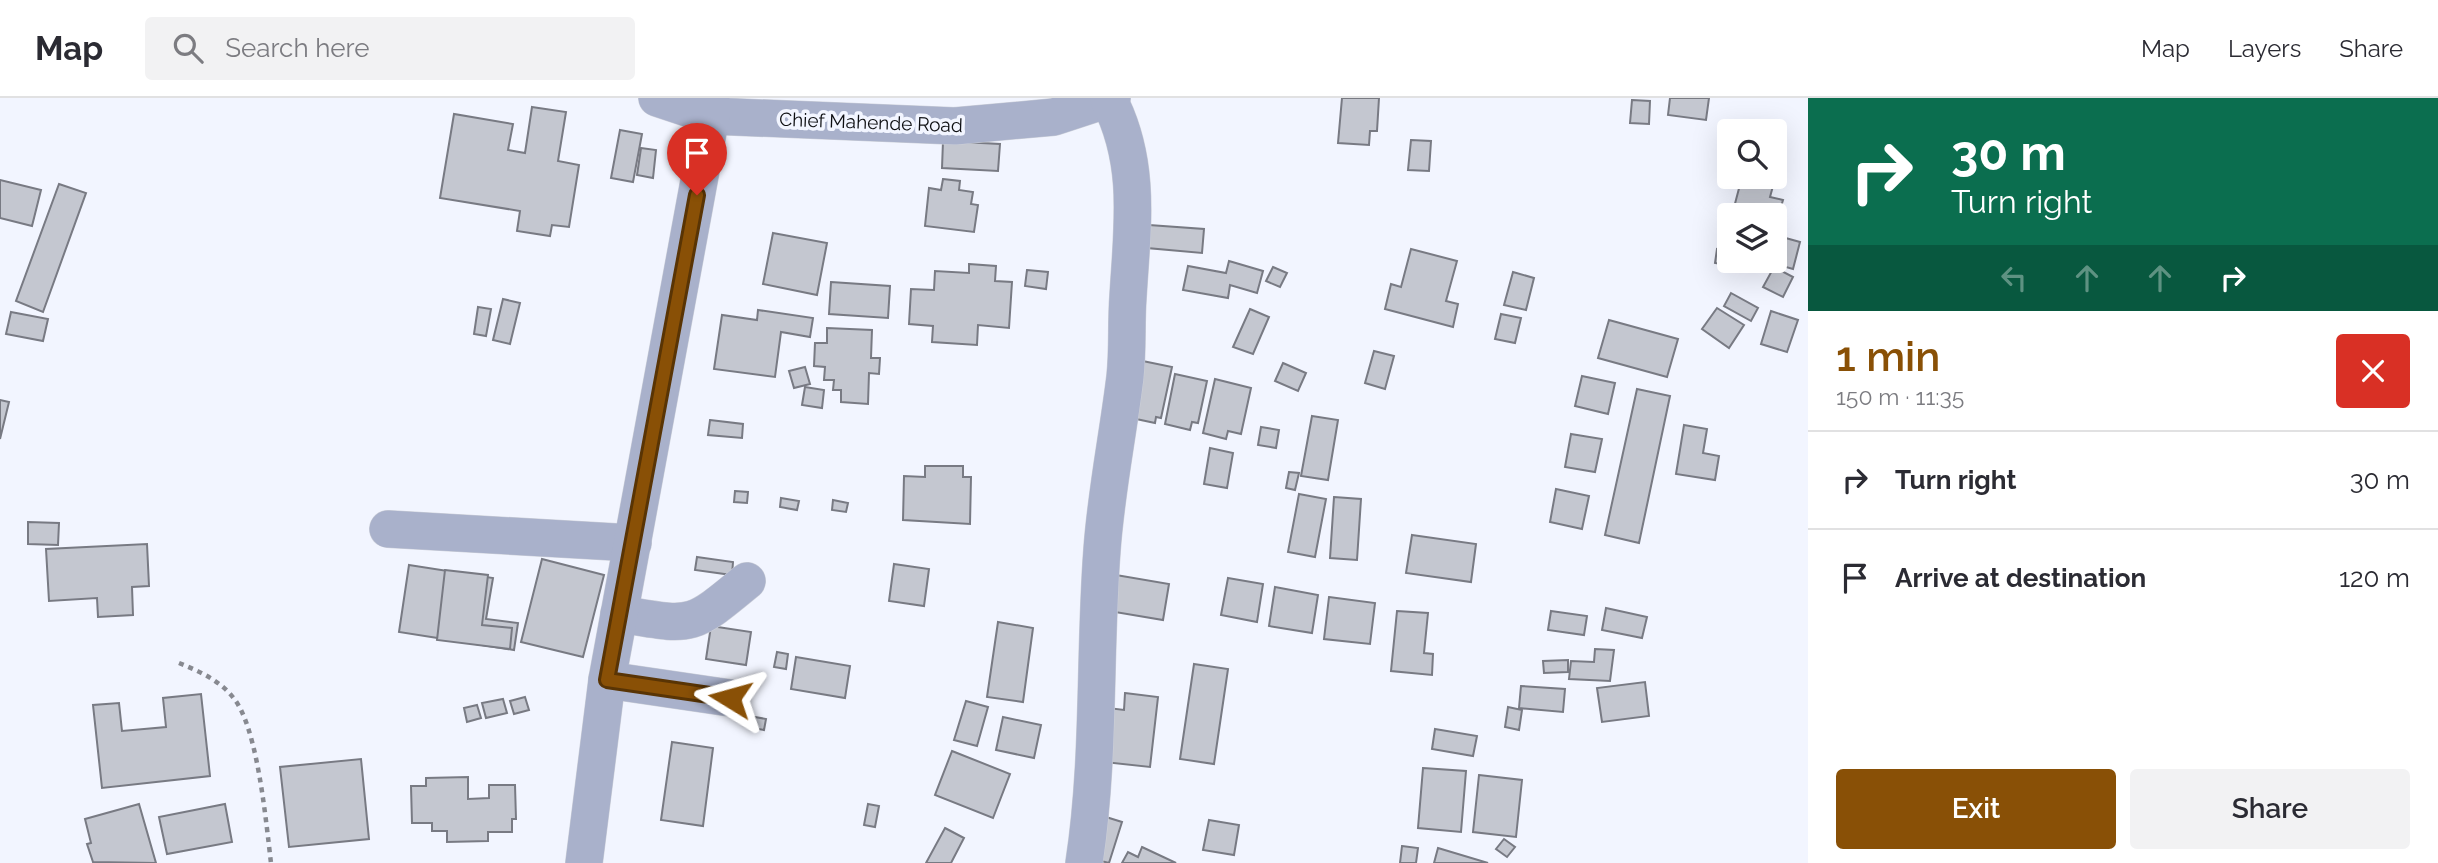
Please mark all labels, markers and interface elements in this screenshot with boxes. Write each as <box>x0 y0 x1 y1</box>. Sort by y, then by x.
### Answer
search box <box>145 17 635 80</box>
text: Map <box>35 29 103 68</box>
icon: search <box>169 29 207 67</box>
text: Search here <box>225 33 370 63</box>
text: Map <box>2141 34 2190 63</box>
text: Layers <box>2228 34 2301 63</box>
text: Share <box>2339 34 2403 63</box>
street label: Chief Mahende Road <box>779 108 963 136</box>
map controls <box>1717 119 1787 273</box>
button: search <box>1717 119 1787 189</box>
pin <box>667 123 727 195</box>
text: 30 m <box>1951 124 2066 181</box>
icon: right <box>1836 126 1927 217</box>
icon: arrive <box>678 134 716 172</box>
text: Turn right <box>1951 183 2092 220</box>
button: layers <box>1717 203 1787 273</box>
icon: left <box>1995 259 2033 297</box>
icon: ahead <box>2068 259 2106 297</box>
icon: ahead <box>2141 259 2179 297</box>
icon: right <box>2214 259 2252 297</box>
text: 1 min <box>1836 332 1940 381</box>
button: close <box>2336 334 2410 408</box>
text: 150 m · 11:35 <box>1836 383 1964 410</box>
icon: right <box>1836 461 1874 499</box>
text: Turn right <box>1895 465 2016 495</box>
text: 30 m <box>2350 465 2410 495</box>
icon: arrive <box>1836 559 1874 597</box>
text: Arrive at destination <box>1895 563 2146 593</box>
text: 120 m <box>2339 563 2410 593</box>
position arrow <box>693 661 767 735</box>
button: Exit <box>1836 769 2116 849</box>
button: Share <box>2130 769 2410 849</box>

